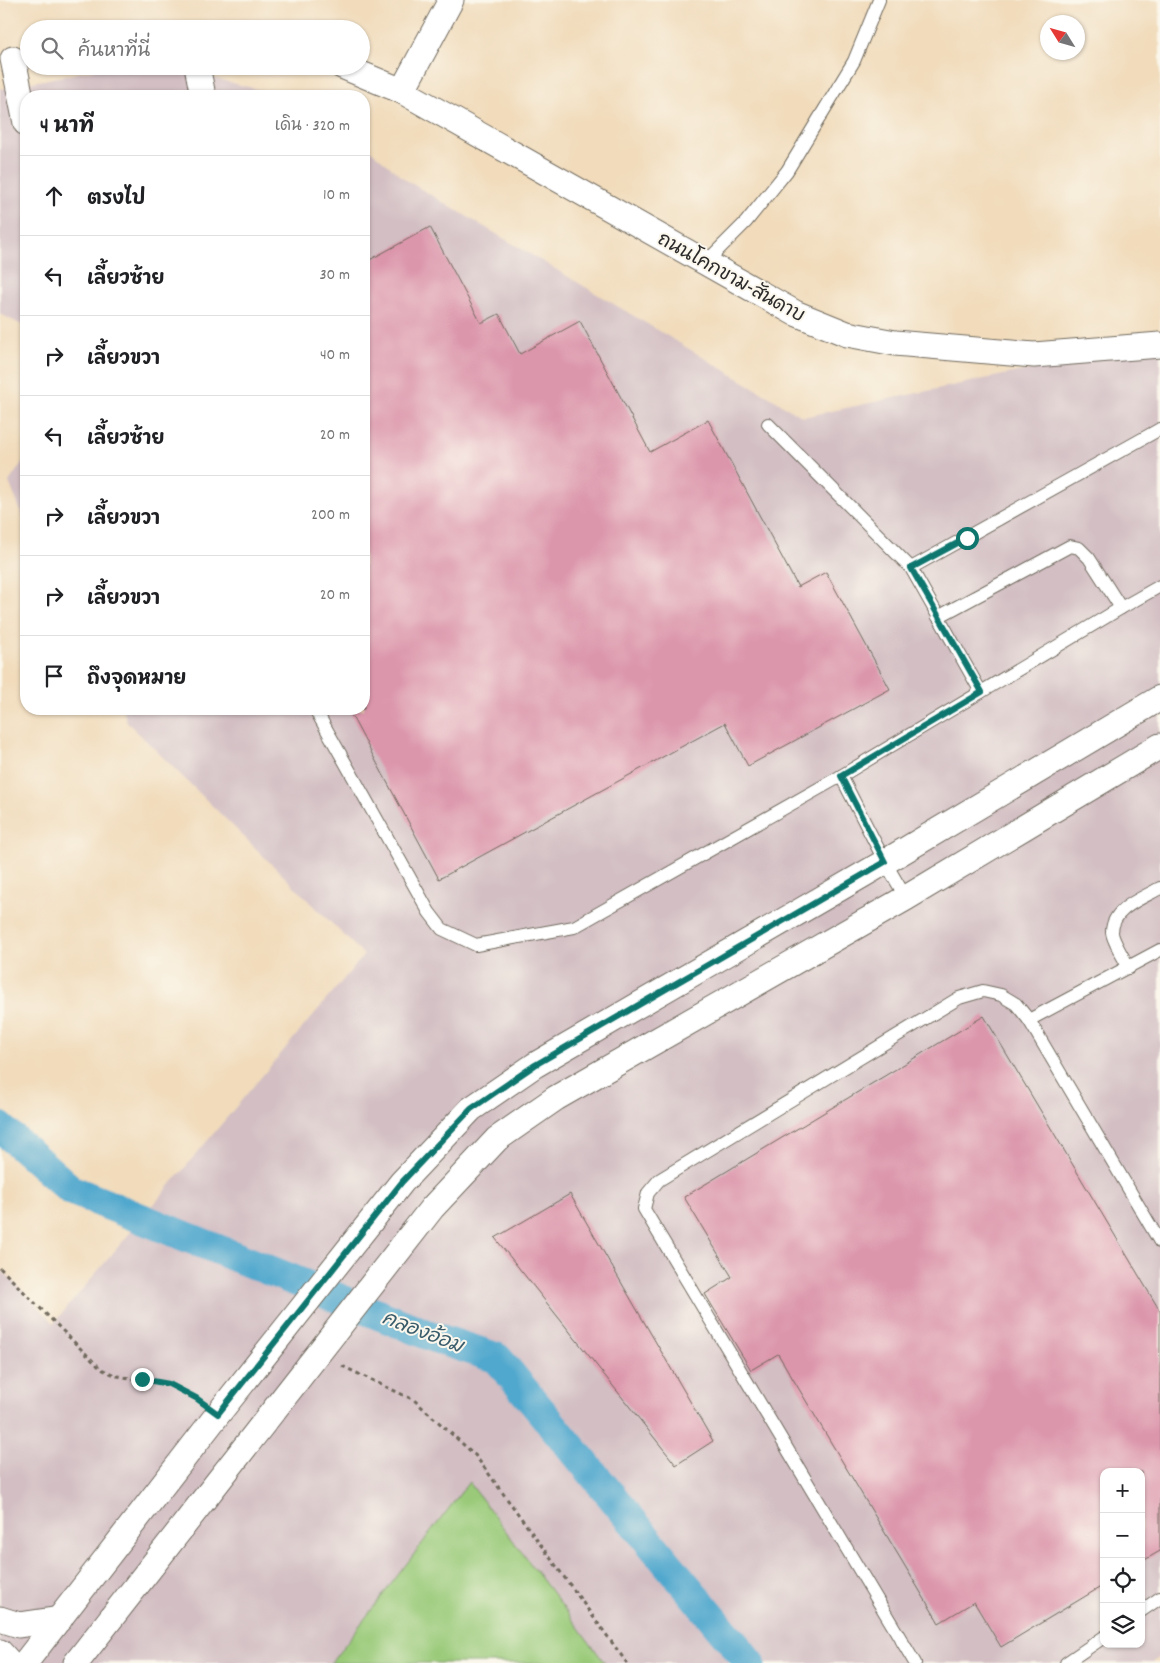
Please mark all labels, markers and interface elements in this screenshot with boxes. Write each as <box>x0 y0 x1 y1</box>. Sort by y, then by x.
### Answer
north arrow <box>1040 15 1085 60</box>
search box <box>20 20 370 75</box>
icon: search <box>38 34 66 62</box>
text: ค้นหาที่นี่ <box>78 39 150 66</box>
text: 4 นาที <box>40 113 94 143</box>
text: เดิน · 320 m <box>275 115 350 138</box>
icon: ahead <box>40 182 68 210</box>
text: 10 m <box>323 184 350 207</box>
text: ตรงไป <box>87 187 145 214</box>
street label: ถนนโคกขาม-สันดาบ <box>652 226 810 331</box>
icon: left <box>40 262 68 290</box>
text: 30 m <box>320 264 350 287</box>
text: เลี้ยวซ้าย <box>87 267 164 294</box>
icon: right <box>40 342 68 370</box>
text: 40 m <box>320 344 350 367</box>
text: เลี้ยวขวา <box>87 347 160 374</box>
icon: left <box>40 422 68 450</box>
text: 20 m <box>320 424 350 447</box>
text: เลี้ยวซ้าย <box>87 427 164 454</box>
icon: right <box>40 502 68 530</box>
text: 200 m <box>311 504 350 527</box>
text: เลี้ยวขวา <box>87 507 160 534</box>
route start <box>956 527 979 550</box>
icon: right <box>40 582 68 610</box>
text: 20 m <box>320 584 350 607</box>
text: เลี้ยวขวา <box>87 587 160 614</box>
icon: arrive <box>40 662 68 690</box>
text: ถึงจุดหมาย <box>87 667 186 694</box>
water label: คลองอ้อม <box>377 1305 468 1363</box>
route end <box>131 1368 154 1391</box>
map controls <box>1100 1468 1145 1648</box>
button: + <box>1100 1468 1145 1513</box>
button: − <box>1100 1513 1145 1558</box>
button: locate <box>1100 1558 1145 1603</box>
button: layers <box>1100 1603 1145 1648</box>

